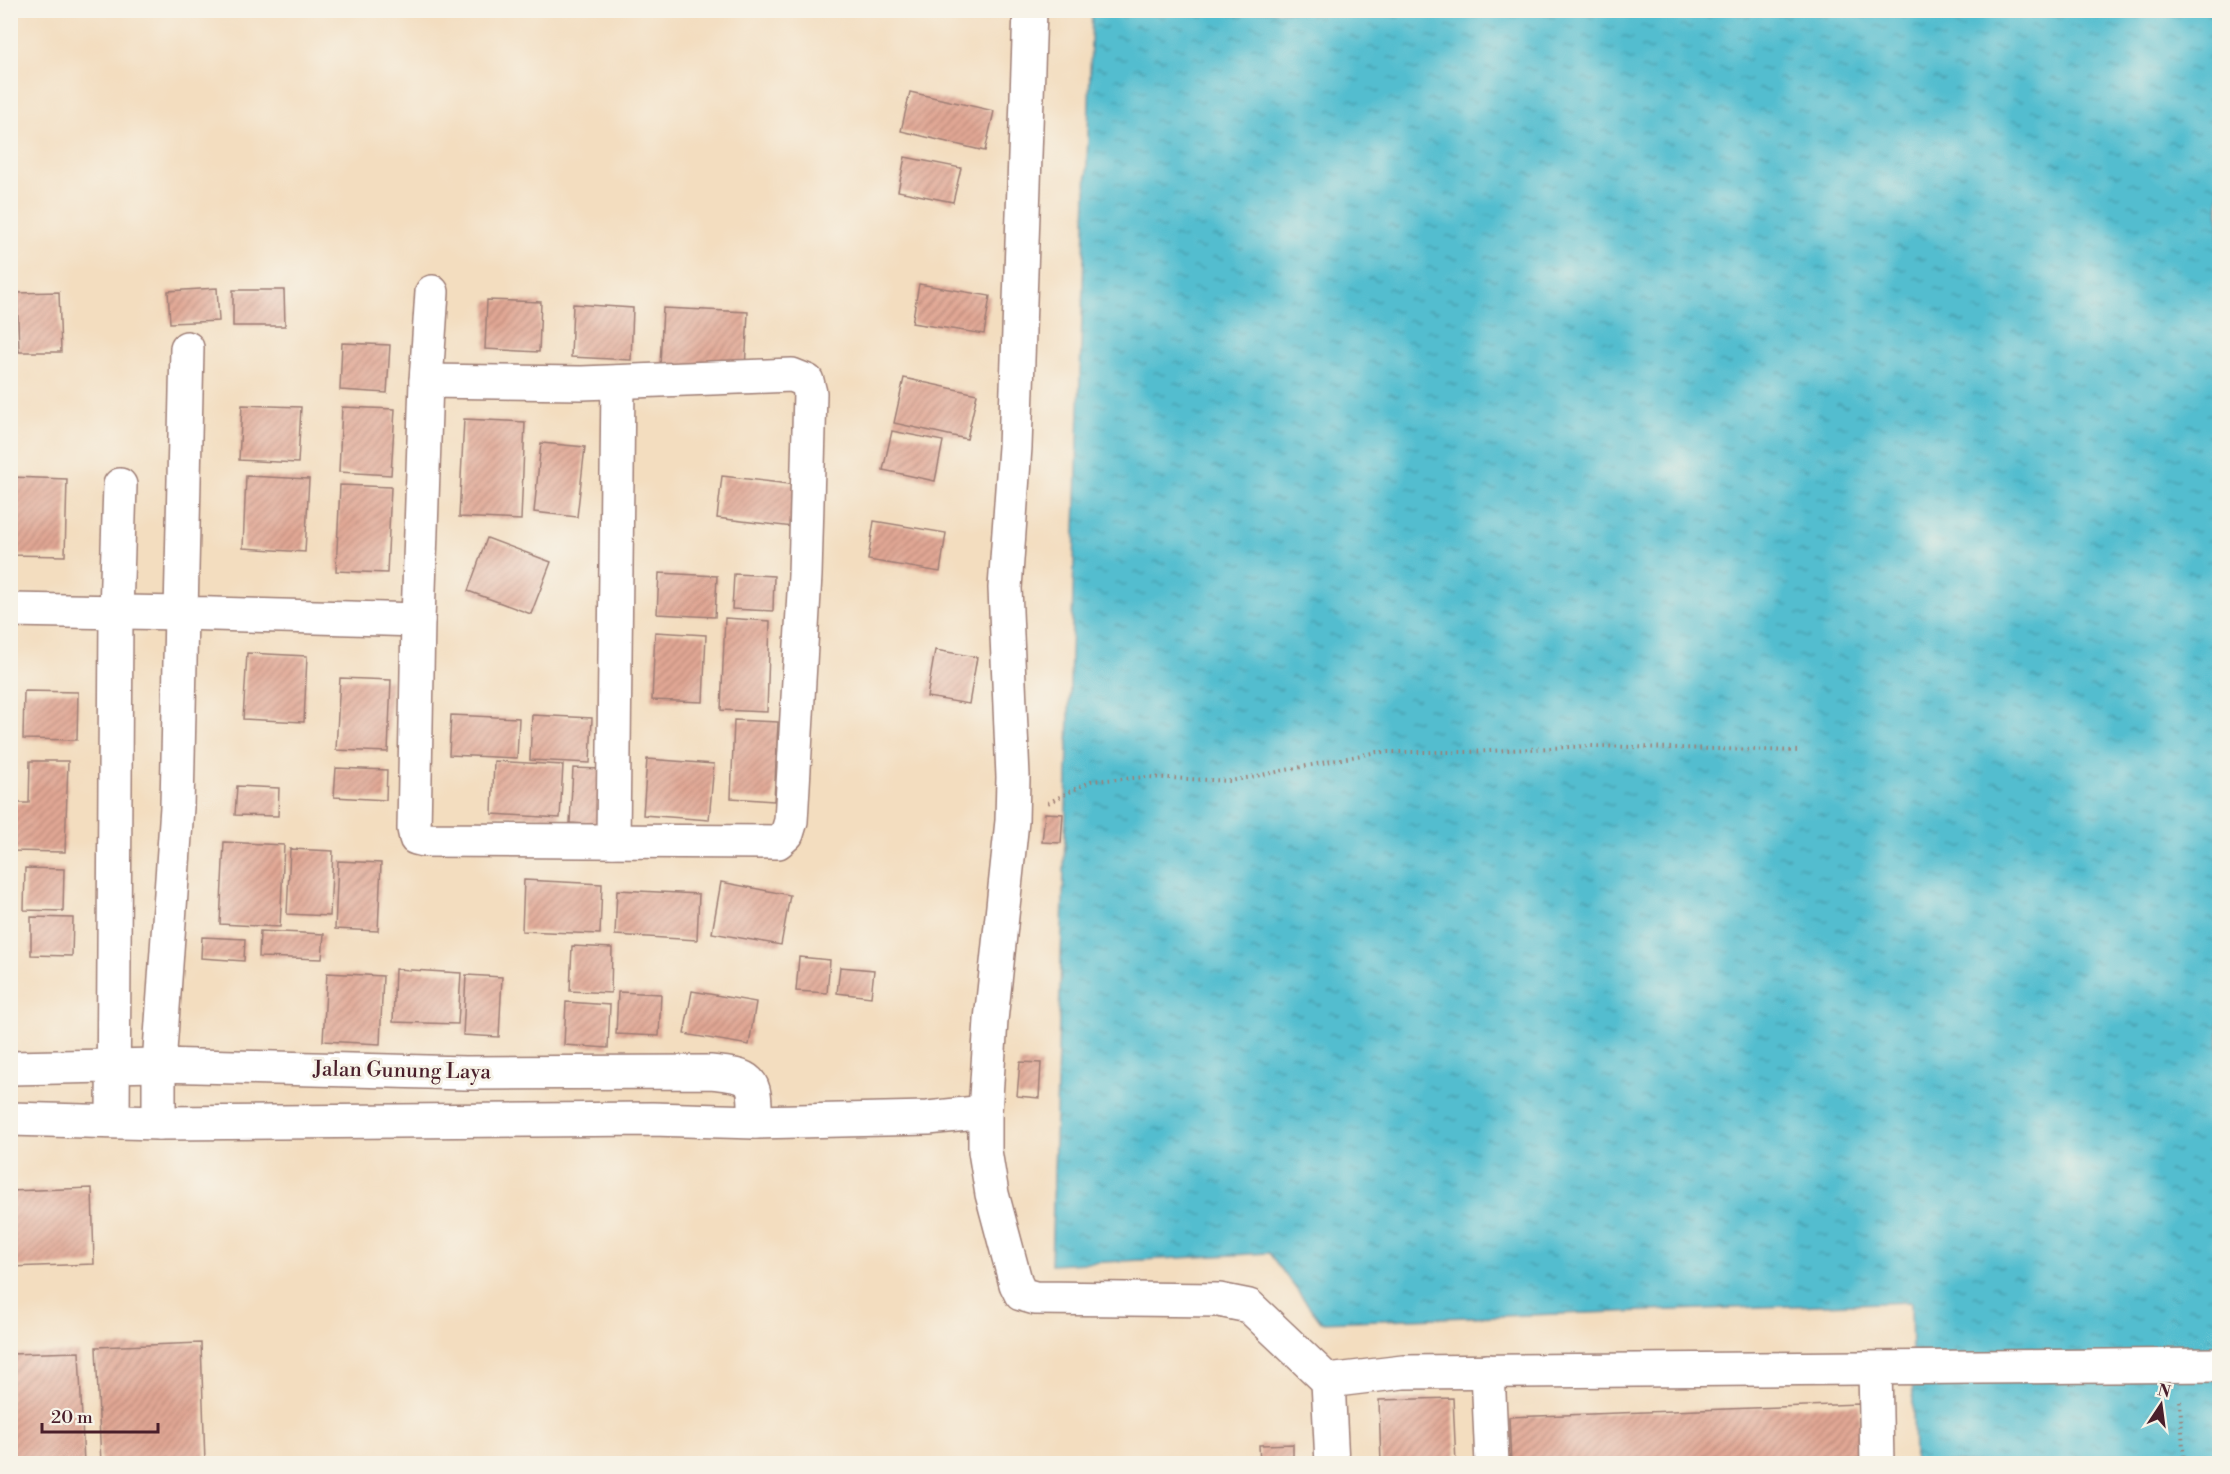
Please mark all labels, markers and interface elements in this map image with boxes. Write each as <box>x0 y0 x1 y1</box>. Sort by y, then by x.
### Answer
street label: Jalan Gunung Laya <box>312 1056 492 1086</box>
north arrow <box>2131 1375 2191 1435</box>
text: N <box>2156 1380 2173 1403</box>
scale bar <box>42 1396 158 1434</box>
text: 20 m <box>51 1406 93 1429</box>

